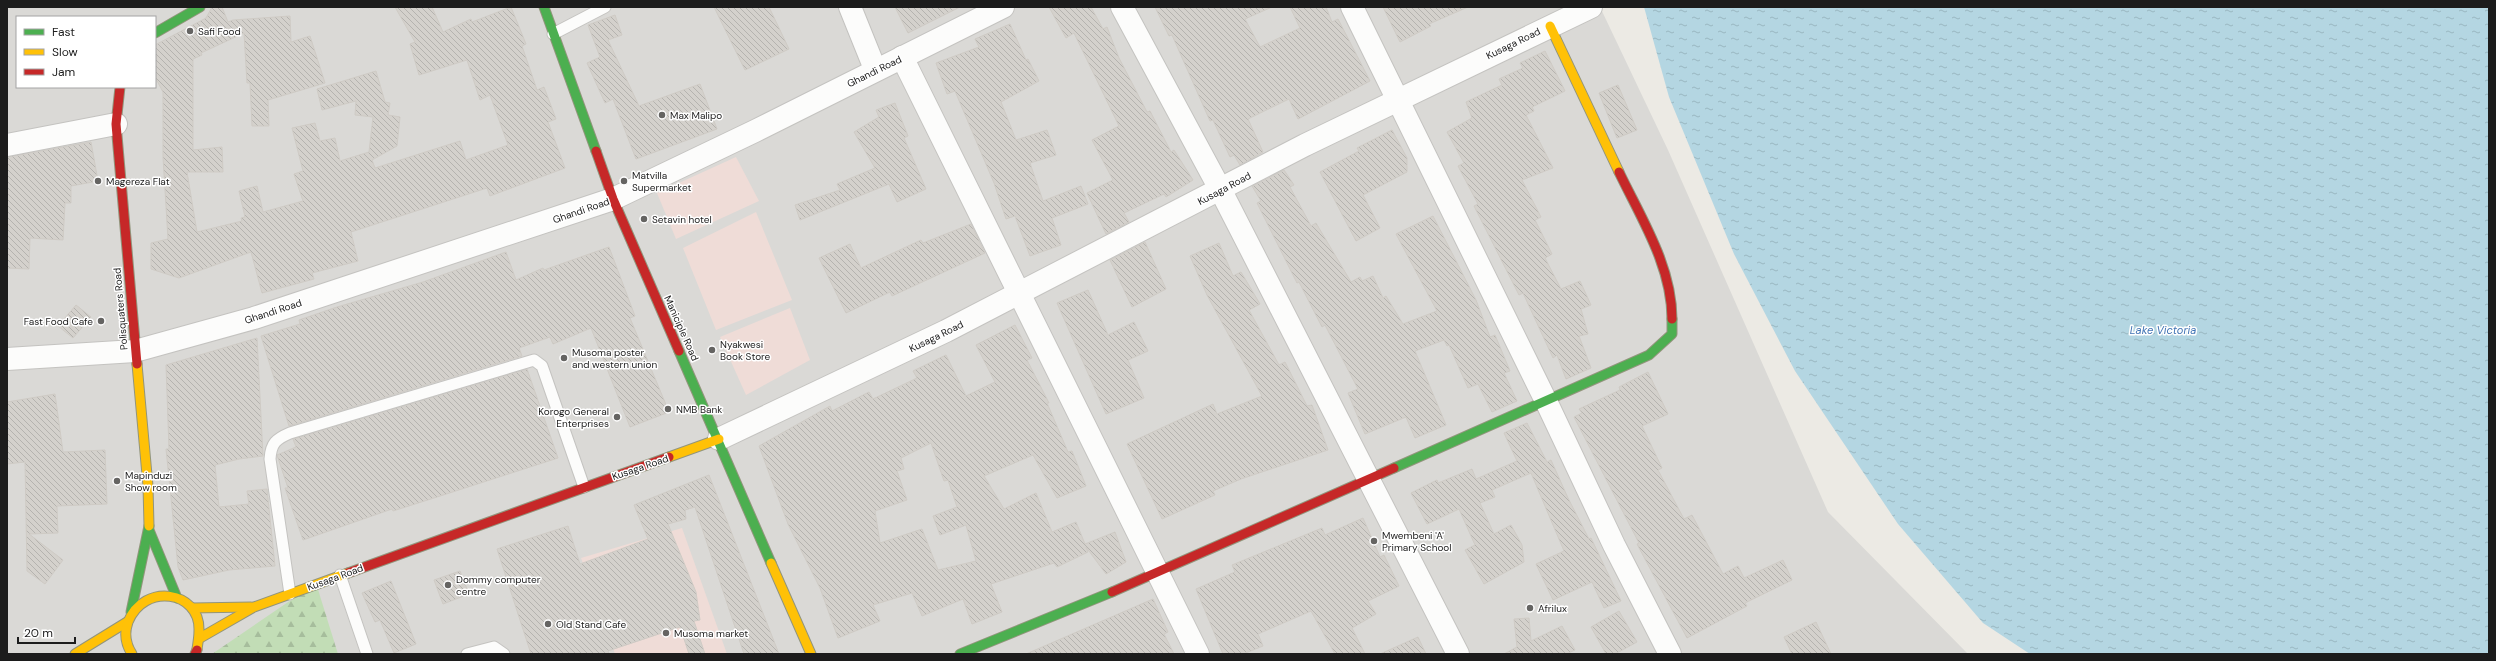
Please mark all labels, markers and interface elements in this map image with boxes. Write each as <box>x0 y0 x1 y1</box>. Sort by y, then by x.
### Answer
legend <box>16 16 156 88</box>
text: Fast <box>52 24 75 40</box>
place label: Safi Food <box>198 25 241 38</box>
street label: Kusaga Road <box>1484 25 1543 62</box>
marker: Safi Food <box>185 26 195 36</box>
text: Slow <box>52 44 78 60</box>
street label: Ghandi Road <box>845 53 904 90</box>
text: Jam <box>52 64 75 80</box>
place label: Max Malipo <box>670 109 722 122</box>
marker: Max Malipo <box>657 110 667 120</box>
place label: Matvilla Supermarket <box>632 169 691 194</box>
street label: Kusaga Road <box>1195 169 1253 208</box>
place label: Magereza Flat <box>106 175 170 188</box>
marker: Magereza Flat <box>93 176 103 186</box>
marker: Matvilla Supermarket <box>619 176 629 186</box>
street label: Ghandi Road <box>551 195 611 226</box>
place label: Setavin hotel <box>652 213 712 226</box>
marker: Setavin hotel <box>639 214 649 224</box>
street label: Polisquaters Road <box>110 267 131 351</box>
street label: Maniciple Road <box>661 293 702 363</box>
street label: Ghandi Road <box>243 296 303 327</box>
place label: Fast Food Cafe <box>24 315 93 328</box>
marker: Fast Food Cafe <box>96 316 106 326</box>
street label: Kusaga Road <box>907 318 966 355</box>
water label: Lake Victoria <box>2130 323 2196 337</box>
place label: Nyakwesi Book Store <box>720 338 771 363</box>
marker: Nyakwesi Book Store <box>707 345 717 355</box>
place label: Musoma poster and western union <box>572 346 657 371</box>
marker: Musoma poster and western union <box>559 353 569 363</box>
place label: NMB Bank <box>676 403 722 416</box>
marker: NMB Bank <box>663 404 673 414</box>
place label: Korogo General Enterprises <box>538 405 609 430</box>
marker: Korogo General Enterprises <box>612 412 622 422</box>
street label: Kusaga Road <box>610 452 670 483</box>
place label: Mapinduzi Show room <box>125 469 177 494</box>
marker: Mapinduzi Show room <box>112 476 122 486</box>
place label: Mwembeni 'A' Primary School <box>1382 529 1452 554</box>
marker: Mwembeni 'A' Primary School <box>1369 536 1379 546</box>
street label: Kusaga Road <box>305 561 365 594</box>
place label: Dommy computer centre <box>456 573 541 598</box>
marker: Dommy computer centre <box>443 580 453 590</box>
place label: Afrilux <box>1538 602 1567 615</box>
marker: Afrilux <box>1525 603 1535 613</box>
place label: Old Stand Cafe <box>556 618 627 631</box>
scale bar <box>18 619 75 645</box>
marker: Old Stand Cafe <box>543 619 553 629</box>
text: 20 m <box>24 625 53 641</box>
place label: Musoma market <box>674 627 748 640</box>
marker: Musoma market <box>661 628 671 638</box>

